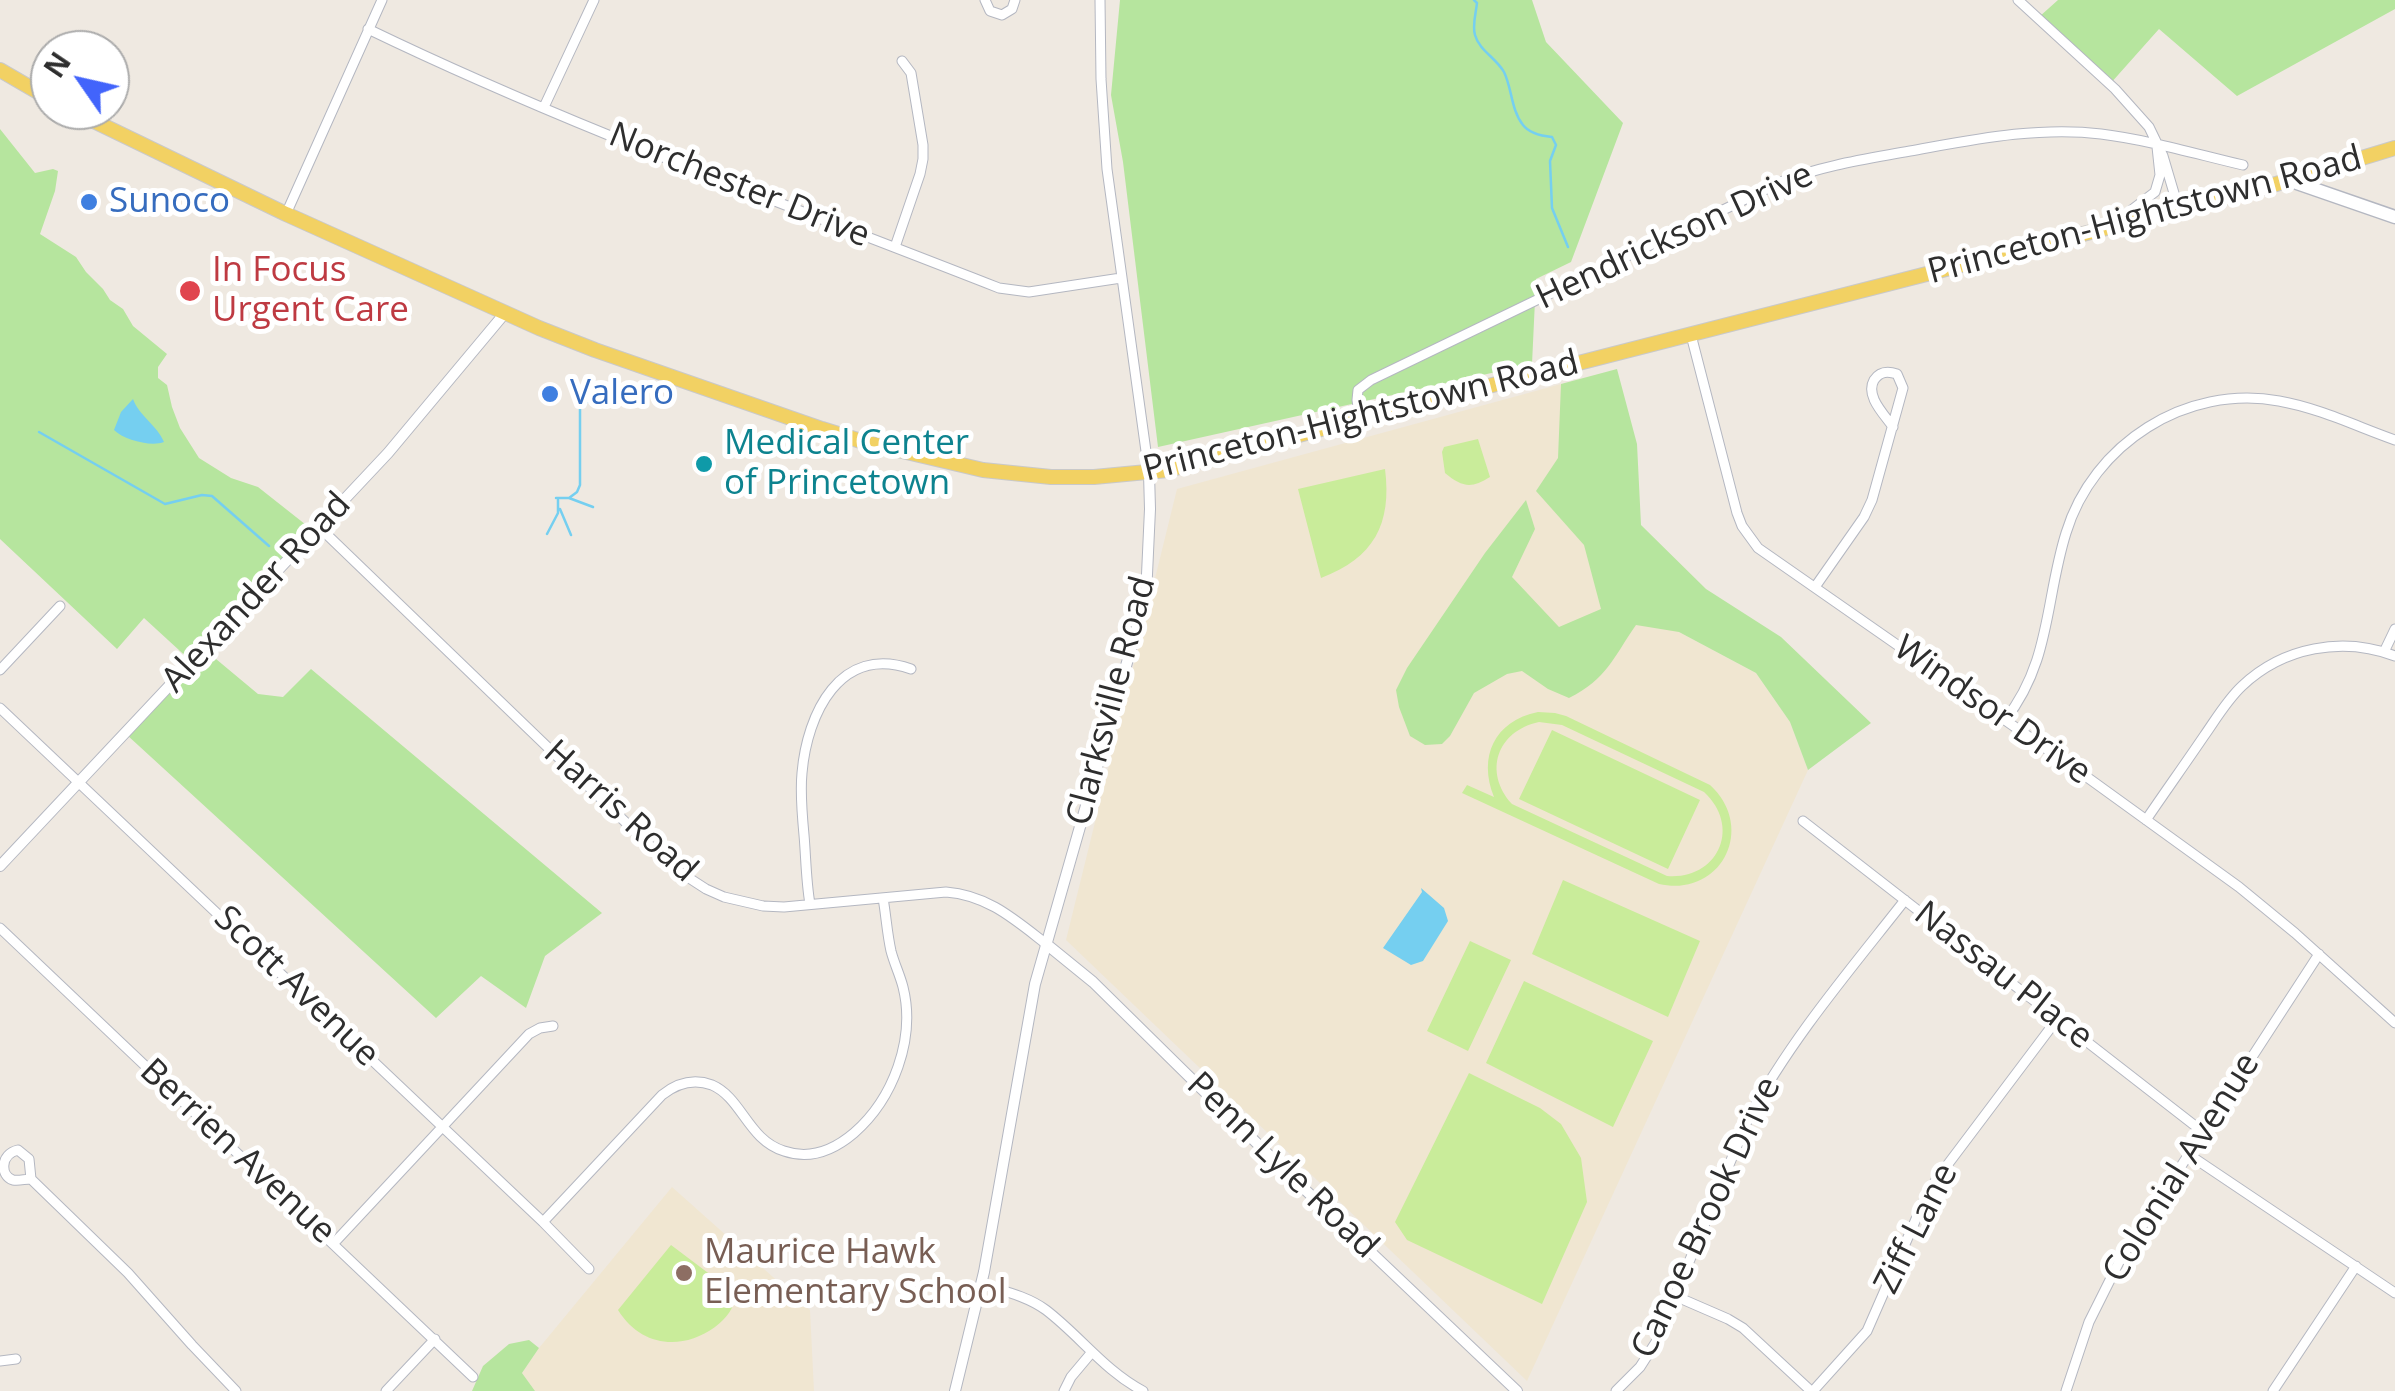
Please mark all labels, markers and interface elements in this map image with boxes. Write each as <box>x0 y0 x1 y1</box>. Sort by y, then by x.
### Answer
north arrow <box>30 30 130 130</box>
text: N <box>35 44 79 84</box>
street label: Norchester Drive <box>603 115 875 257</box>
street label: Princeton-Hightstown Road <box>1924 138 2366 294</box>
street label: Hendrickson Drive <box>1530 154 1820 320</box>
place label: Sunoco <box>109 181 230 223</box>
marker: Sunoco <box>78 191 100 213</box>
place label: In Focus Urgent Care <box>212 250 409 332</box>
marker: In Focus Urgent Care <box>177 278 203 304</box>
street label: Princeton-Hightstown Road <box>1139 343 1583 491</box>
place label: Valero <box>570 373 674 415</box>
marker: Valero <box>539 383 561 405</box>
place label: Medical Center of Princetown <box>724 423 969 505</box>
marker: Medical Center of Princetown <box>693 453 715 475</box>
street label: Alexander Road <box>154 484 360 702</box>
street label: Clarksville Road <box>1059 572 1165 830</box>
street label: Windsor Drive <box>1885 628 2099 794</box>
street label: Harris Road <box>535 732 705 892</box>
street label: Nassau Place <box>1905 893 2101 1059</box>
street label: Scott Avenue <box>205 898 387 1076</box>
street label: Colonial Avenue <box>2095 1046 2269 1290</box>
street label: Berrien Avenue <box>131 1051 343 1253</box>
street label: Penn Lyle Road <box>1178 1064 1386 1268</box>
street label: Canoe Brook Drive <box>1624 1071 1790 1365</box>
street label: Ziff Lane <box>1866 1157 1968 1301</box>
place label: Maurice Hawk Elementary School <box>704 1232 1007 1314</box>
marker: Maurice Hawk Elementary School <box>673 1262 695 1284</box>

